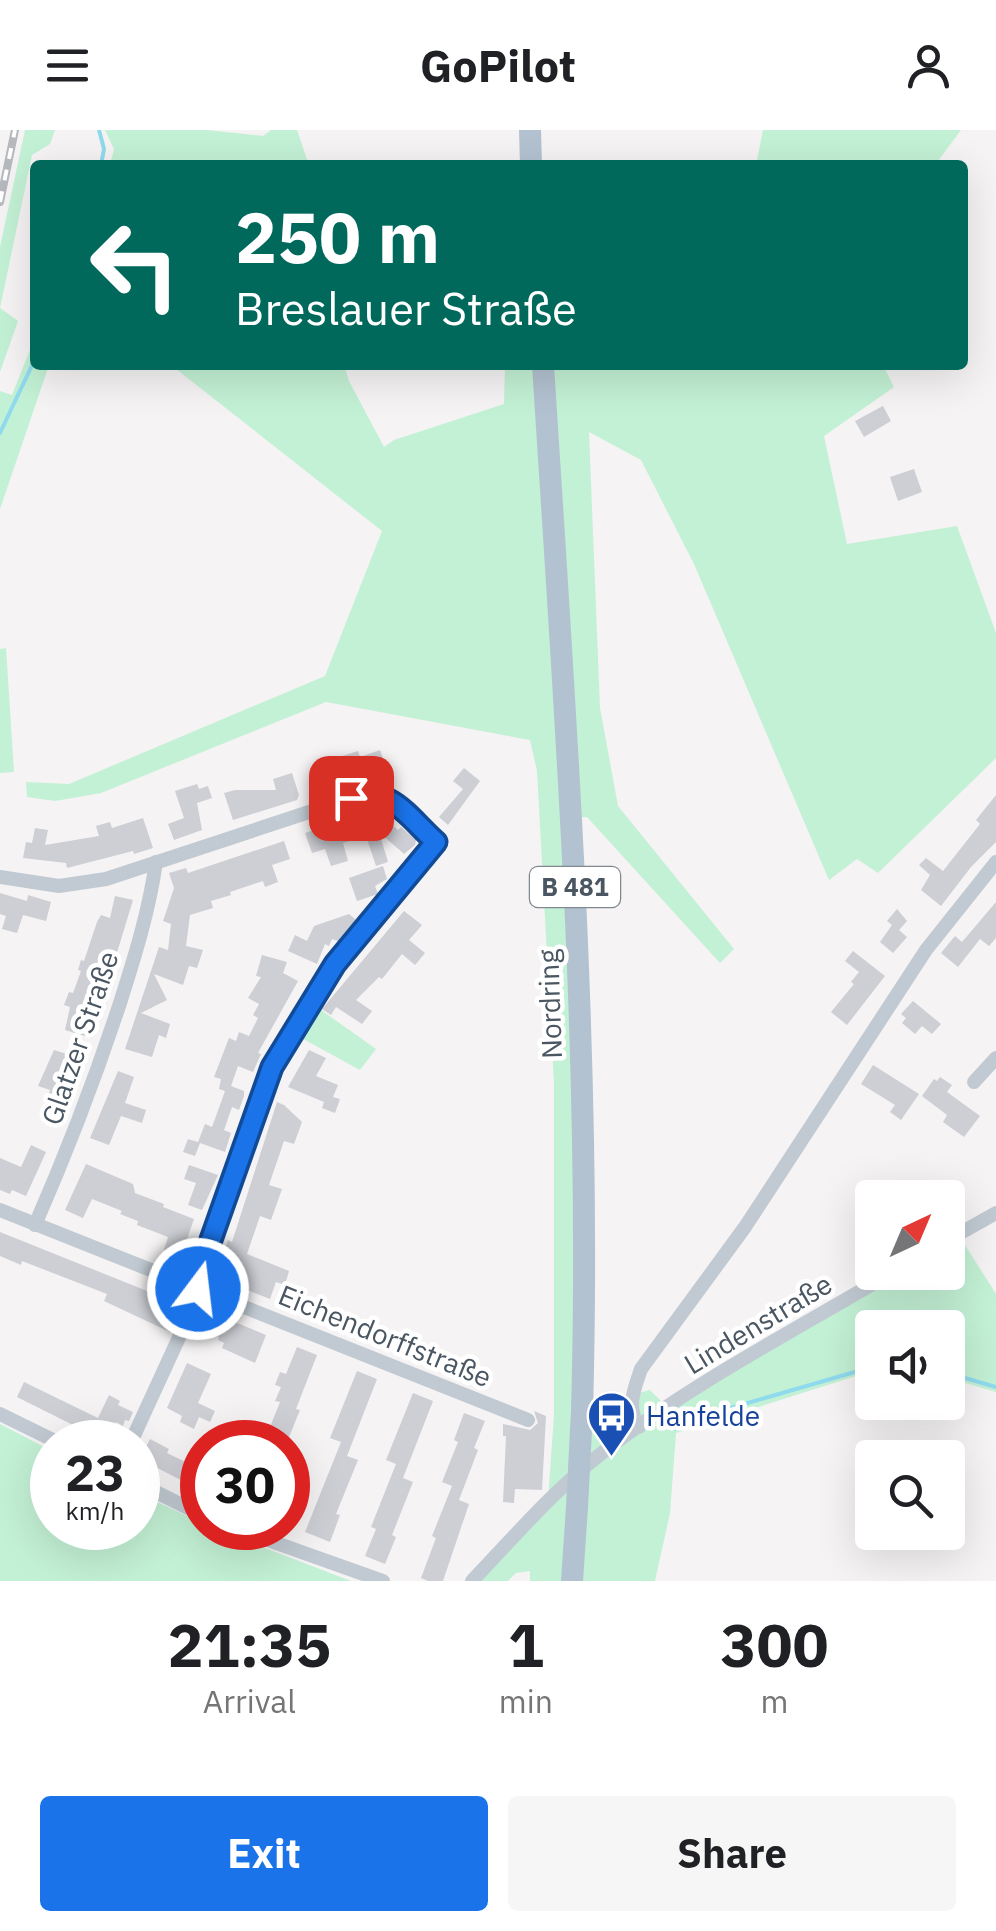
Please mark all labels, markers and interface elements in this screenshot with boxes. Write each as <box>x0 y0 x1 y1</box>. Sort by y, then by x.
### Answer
text: GoPilot <box>420 36 576 94</box>
icon: menu <box>40 38 95 93</box>
icon: person <box>901 38 956 93</box>
text: 250 m <box>235 191 440 282</box>
icon: left <box>70 200 200 330</box>
text: Breslauer Straße <box>235 279 577 337</box>
pin <box>309 756 394 841</box>
icon: arrive <box>324 771 379 826</box>
road number: B 481 <box>530 867 620 907</box>
street label: Glatzer Straße <box>33 946 127 1130</box>
street label: Nordring <box>529 948 570 1060</box>
north arrow <box>855 1180 965 1290</box>
map controls <box>855 1180 965 1550</box>
position arrow <box>146 1237 250 1341</box>
street label: Lindenstraße <box>677 1265 838 1382</box>
street label: Eichendorffstraße <box>273 1276 497 1395</box>
button: sound <box>855 1310 965 1420</box>
bus stop icon: Hanfelde <box>585 1390 637 1458</box>
place label: Hanfelde <box>646 1397 760 1434</box>
speed limit sign: 30 <box>180 1420 310 1550</box>
text: 23 <box>65 1440 125 1505</box>
button: search <box>855 1440 965 1550</box>
text: km/h <box>66 1494 124 1527</box>
text: 21:35 <box>168 1605 331 1684</box>
text: 1 <box>508 1605 544 1684</box>
text: 300 <box>720 1605 828 1684</box>
text: Arrival <box>203 1680 296 1722</box>
text: min <box>499 1680 553 1722</box>
text: m <box>761 1680 788 1722</box>
button: Exit <box>40 1796 488 1911</box>
button: Share <box>508 1796 956 1911</box>

